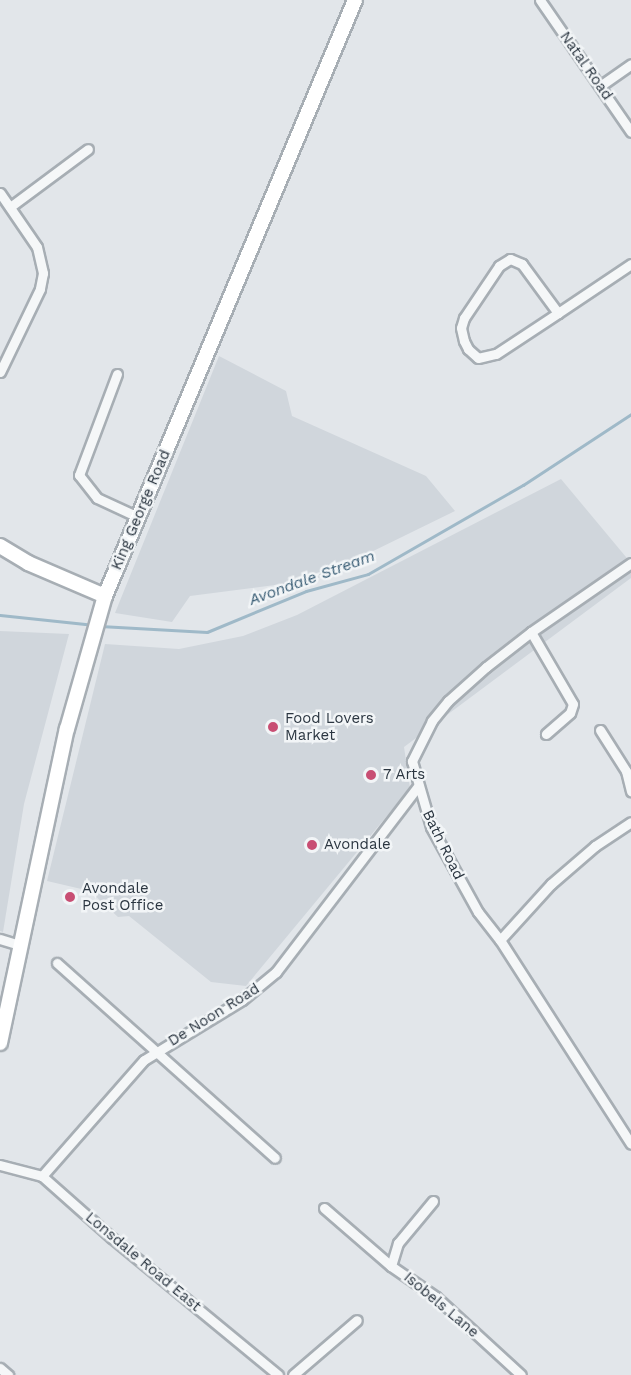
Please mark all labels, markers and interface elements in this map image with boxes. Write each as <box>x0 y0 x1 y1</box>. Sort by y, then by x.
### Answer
street label: Natal Road <box>556 28 616 104</box>
street label: King George Road <box>108 447 174 573</box>
water label: Avondale Stream <box>247 546 377 610</box>
place label: Food Lovers Market <box>285 709 374 744</box>
marker: Food Lovers Market <box>266 720 280 734</box>
place label: 7 Arts <box>383 766 426 784</box>
marker: 7 Arts <box>364 768 378 782</box>
street label: Bath Road <box>418 807 468 883</box>
place label: Avondale <box>324 836 391 854</box>
marker: Avondale <box>305 838 319 852</box>
place label: Avondale Post Office <box>82 879 163 914</box>
marker: Avondale Post Office <box>63 890 77 904</box>
street label: De Noon Road <box>165 980 263 1050</box>
street label: Lonsdale Road East <box>82 1208 204 1316</box>
street label: Isobels Lane <box>400 1268 482 1342</box>

